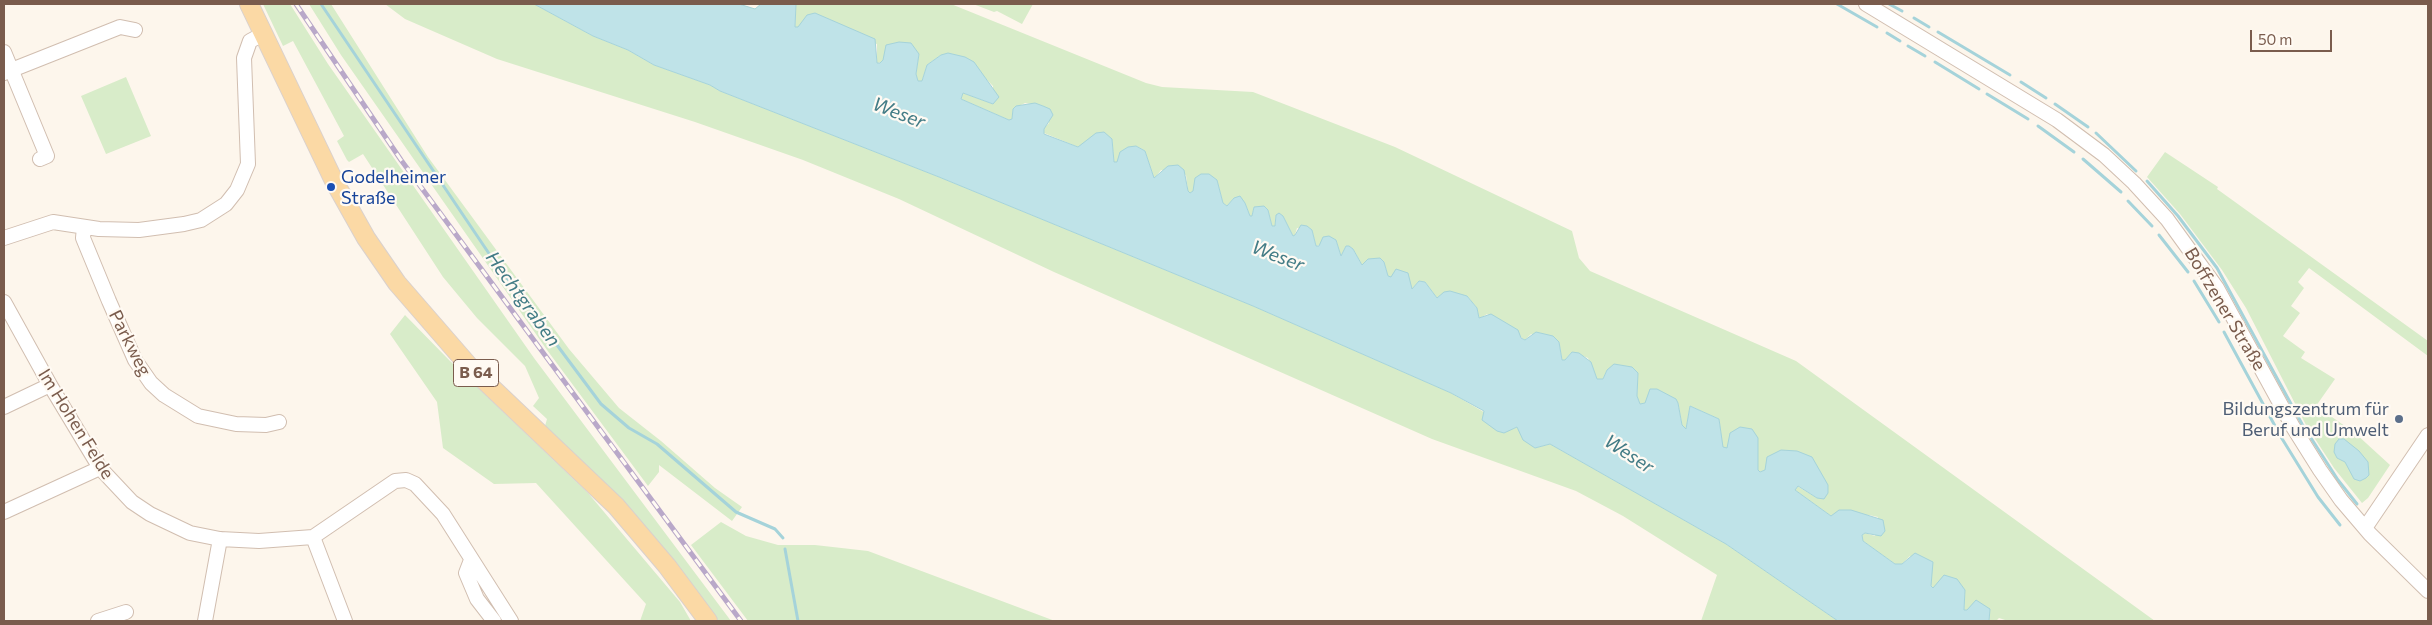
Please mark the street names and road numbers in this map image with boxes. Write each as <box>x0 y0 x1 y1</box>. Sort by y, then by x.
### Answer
street label: Boffzener Straße <box>2180 244 2270 374</box>
street label: Parkweg <box>104 306 156 380</box>
road number: B 64 <box>454 359 498 386</box>
street label: Im Hohen Felde <box>33 365 119 483</box>

